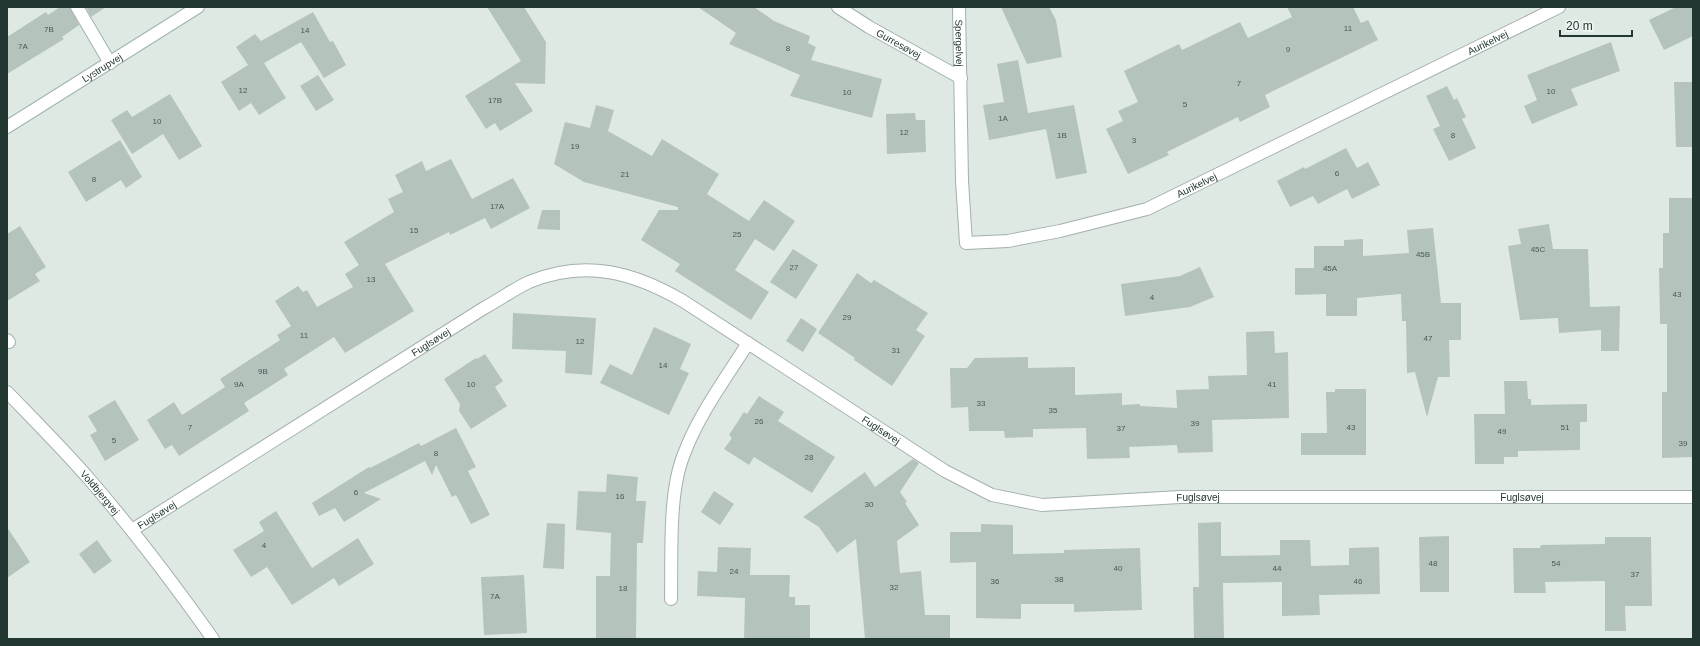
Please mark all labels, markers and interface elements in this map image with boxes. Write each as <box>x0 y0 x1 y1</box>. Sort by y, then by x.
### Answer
scale bar <box>1560 12 1632 38</box>
street label: Spergelvej <box>953 19 965 67</box>
text: 20 m <box>1566 19 1593 33</box>
house number: 11 <box>1344 24 1353 33</box>
house number: 7B <box>44 25 54 34</box>
house number: 14 <box>301 26 310 35</box>
street label: Gurresøvej <box>874 27 923 61</box>
street label: Aurikelvej <box>1466 28 1510 57</box>
house number: 7A <box>18 42 29 51</box>
house number: 8 <box>786 44 791 53</box>
house number: 9 <box>1286 45 1291 54</box>
street label: Lystrupvej <box>80 51 124 85</box>
house number: 7 <box>1237 79 1242 88</box>
house number: 12 <box>239 86 248 95</box>
house number: 10 <box>1547 87 1556 96</box>
house number: 10 <box>843 88 852 97</box>
house number: 17B <box>488 96 502 105</box>
house number: 5 <box>1183 100 1188 109</box>
house number: 1A <box>998 114 1009 123</box>
house number: 10 <box>153 117 162 126</box>
house number: 12 <box>900 128 909 137</box>
house number: 1B <box>1057 131 1067 140</box>
house number: 8 <box>1451 131 1456 140</box>
house number: 3 <box>1132 136 1137 145</box>
house number: 19 <box>571 142 580 151</box>
house number: 6 <box>1335 169 1340 178</box>
house number: 21 <box>621 170 630 179</box>
street label: Aurikelvej <box>1175 171 1219 200</box>
house number: 8 <box>92 175 97 184</box>
house number: 17A <box>490 202 505 211</box>
house number: 15 <box>410 226 419 235</box>
house number: 25 <box>733 230 742 239</box>
house number: 45C <box>1531 245 1546 254</box>
house number: 45B <box>1416 250 1430 259</box>
house number: 27 <box>790 263 799 272</box>
house number: 45A <box>1323 264 1338 273</box>
house number: 13 <box>367 275 376 284</box>
house number: 43 <box>1673 290 1682 299</box>
house number: 4 <box>1150 293 1155 302</box>
house number: 29 <box>843 313 852 322</box>
street label: Fuglsøvej <box>410 326 452 358</box>
house number: 11 <box>300 331 309 340</box>
house number: 47 <box>1424 334 1433 343</box>
house number: 12 <box>576 337 585 346</box>
house number: 31 <box>892 346 901 355</box>
house number: 14 <box>659 361 668 370</box>
house number: 9B <box>258 367 268 376</box>
house number: 9A <box>234 380 245 389</box>
house number: 10 <box>467 380 476 389</box>
house number: 41 <box>1268 380 1277 389</box>
house number: 33 <box>977 399 986 408</box>
house number: 35 <box>1049 406 1058 415</box>
street label: Fuglsøvej <box>860 414 902 446</box>
house number: 26 <box>755 417 764 426</box>
house number: 39 <box>1191 419 1200 428</box>
house number: 7 <box>188 423 193 432</box>
house number: 43 <box>1347 423 1356 432</box>
house number: 51 <box>1561 423 1570 432</box>
house number: 37 <box>1117 424 1126 433</box>
house number: 49 <box>1498 427 1507 436</box>
house number: 5 <box>112 436 117 445</box>
house number: 39 <box>1679 439 1688 448</box>
house number: 8 <box>434 449 439 458</box>
house number: 28 <box>805 453 814 462</box>
street label: Voldbjergvej <box>78 468 122 517</box>
house number: 6 <box>354 488 359 497</box>
house number: 16 <box>616 492 625 501</box>
street label: Fuglsøvej <box>1176 492 1220 503</box>
street label: Fuglsøvej <box>1500 492 1544 503</box>
street label: Fuglsøvej <box>136 499 178 531</box>
house number: 30 <box>865 500 874 509</box>
house number: 4 <box>262 541 267 550</box>
house number: 48 <box>1429 559 1438 568</box>
house number: 54 <box>1552 559 1561 568</box>
house number: 40 <box>1114 564 1123 573</box>
house number: 44 <box>1273 564 1282 573</box>
house number: 24 <box>730 567 739 576</box>
house number: 37 <box>1631 570 1640 579</box>
house number: 38 <box>1055 575 1064 584</box>
house number: 36 <box>991 577 1000 586</box>
house number: 46 <box>1354 577 1363 586</box>
house number: 32 <box>890 583 899 592</box>
house number: 18 <box>619 584 628 593</box>
house number: 7A <box>490 592 501 601</box>

